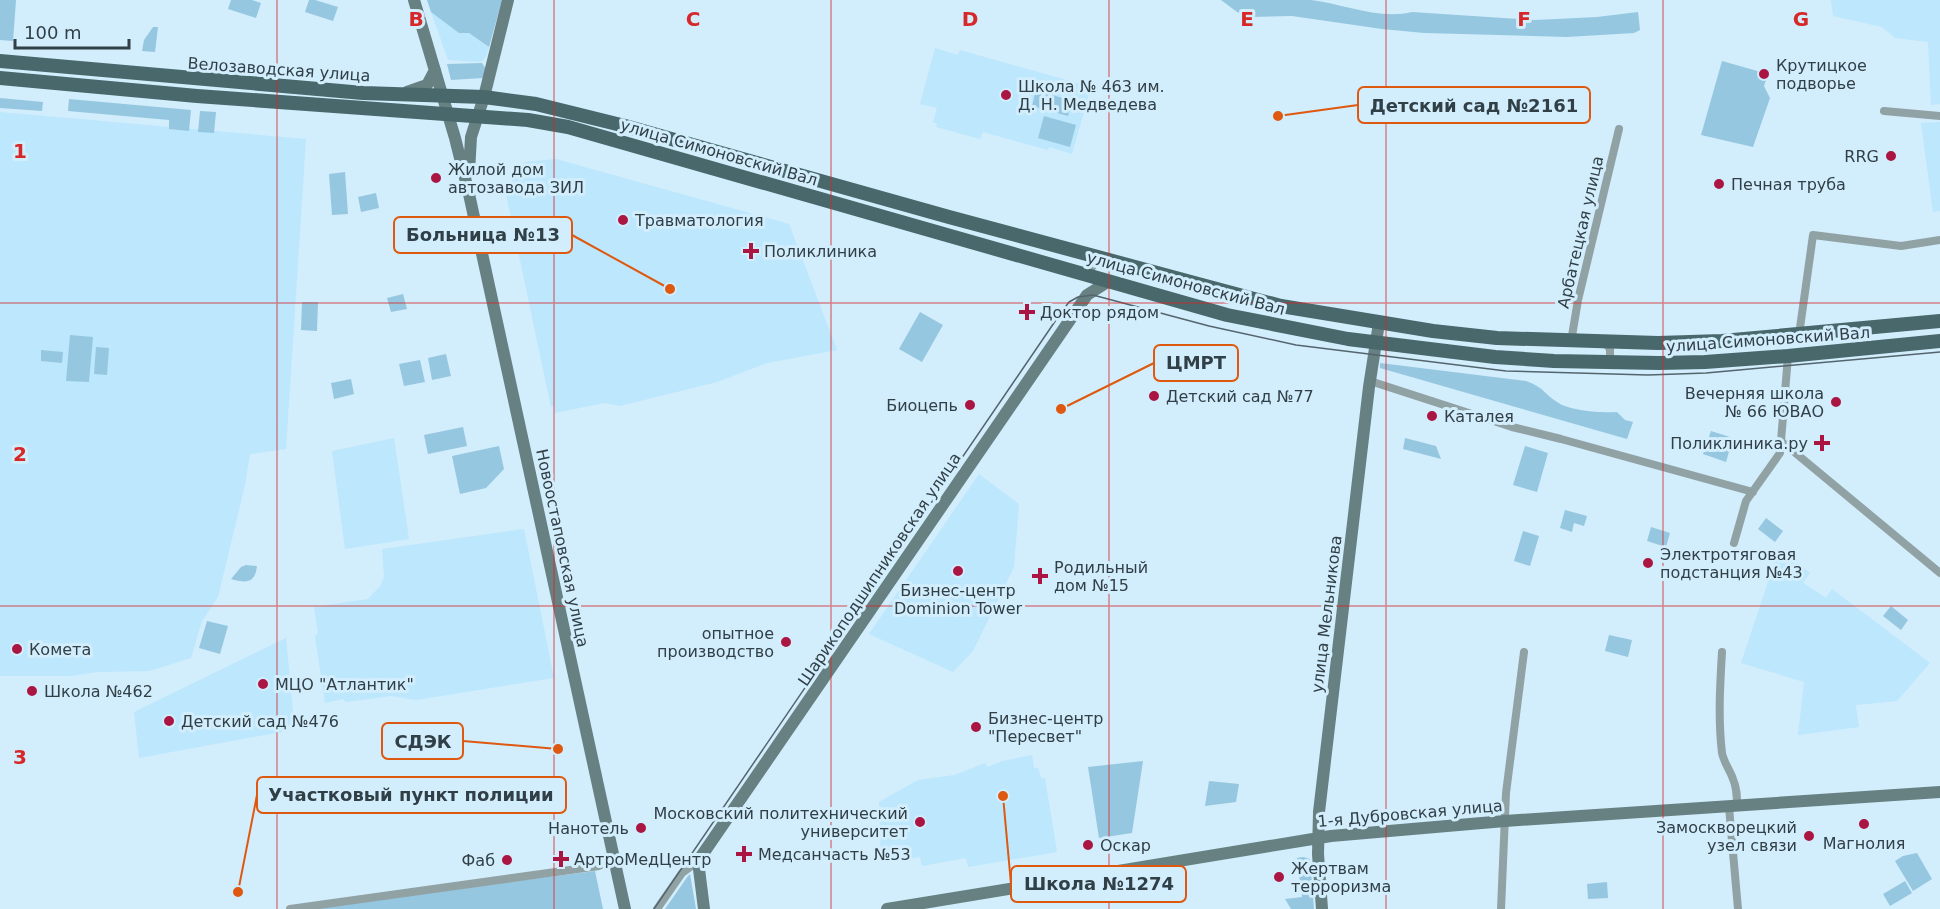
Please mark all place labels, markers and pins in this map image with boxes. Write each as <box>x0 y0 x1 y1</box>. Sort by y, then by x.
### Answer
place label: Крутицкое подворье <box>1776 56 1867 93</box>
marker: Крутицкое подворье <box>1757 67 1771 81</box>
place label: Школа № 463 им. Д. Н. Медведева <box>1018 77 1165 114</box>
callout: Детский сад №2161 <box>1358 87 1590 123</box>
marker: Школа № 463 им. Д. Н. Медведева <box>999 88 1013 102</box>
place label: RRG <box>1844 147 1879 166</box>
marker: RRG <box>1884 149 1898 163</box>
place label: Жилой дом автозавода ЗИЛ <box>448 160 584 197</box>
marker: Жилой дом автозавода ЗИЛ <box>429 171 443 185</box>
place label: Печная труба <box>1731 175 1846 194</box>
marker: Печная труба <box>1712 177 1726 191</box>
place label: Травматология <box>634 211 764 230</box>
marker: Травматология <box>616 213 630 227</box>
callout: Больница №13 <box>394 217 572 253</box>
marker: Поликлиника <box>742 242 760 260</box>
place label: Поликлиника <box>764 242 877 261</box>
marker: Доктор рядом <box>1018 303 1036 321</box>
place label: Доктор рядом <box>1040 303 1159 322</box>
callout: ЦМРТ <box>1154 345 1238 381</box>
place label: Вечерняя школа № 66 ЮВАО <box>1685 384 1824 421</box>
place label: Детский сад №77 <box>1166 387 1314 406</box>
marker: Детский сад №77 <box>1147 389 1161 403</box>
marker: Вечерняя школа № 66 ЮВАО <box>1829 395 1843 409</box>
place label: Биоцепь <box>886 396 958 415</box>
marker: Биоцепь <box>963 398 977 412</box>
place label: Каталея <box>1444 407 1514 426</box>
marker: Каталея <box>1425 409 1439 423</box>
place label: Поликлиника.ру <box>1670 434 1808 453</box>
marker: Поликлиника.ру <box>1813 434 1831 452</box>
place label: Электротяговая подстанция №43 <box>1660 545 1803 582</box>
marker: Электротяговая подстанция №43 <box>1641 556 1655 570</box>
place label: Родильный дом №15 <box>1054 558 1148 595</box>
marker: Бизнес-центр Dominion Tower <box>951 564 965 578</box>
marker: Родильный дом №15 <box>1031 567 1049 585</box>
place label: Бизнес-центр Dominion Tower <box>894 581 1022 618</box>
place label: опытное производство <box>657 624 774 661</box>
marker: опытное производство <box>779 635 793 649</box>
place label: Комета <box>29 640 91 659</box>
marker: Комета <box>10 642 24 656</box>
place label: МЦО "Атлантик" <box>275 675 414 694</box>
marker: МЦО "Атлантик" <box>256 677 270 691</box>
place label: Школа №462 <box>44 682 153 701</box>
marker: Школа №462 <box>25 684 39 698</box>
place label: Бизнес-центр "Пересвет" <box>988 709 1103 746</box>
place label: Детский сад №476 <box>181 712 339 731</box>
marker: Детский сад №476 <box>162 714 176 728</box>
marker: Бизнес-центр "Пересвет" <box>969 720 983 734</box>
callout: СДЭК <box>382 723 463 759</box>
callout: Участковый пункт полиции <box>257 777 566 813</box>
place label: Московский политехнический университет <box>653 804 908 841</box>
marker: Московский политехнический университет <box>913 815 927 829</box>
marker: Магнолия <box>1857 817 1871 831</box>
place label: Замоскворецкий узел связи <box>1656 818 1797 855</box>
place label: Нанотель <box>548 819 629 838</box>
marker: Нанотель <box>634 821 648 835</box>
marker: Замоскворецкий узел связи <box>1802 829 1816 843</box>
place label: Магнолия <box>1823 834 1905 853</box>
place label: Оскар <box>1100 836 1151 855</box>
marker: Оскар <box>1081 838 1095 852</box>
marker: Медсанчасть №53 <box>735 845 753 863</box>
place label: Медсанчасть №53 <box>758 845 911 864</box>
marker: АртроМедЦентр <box>552 850 570 868</box>
place label: АртроМедЦентр <box>574 850 711 869</box>
place label: Фаб <box>462 851 495 870</box>
marker: Фаб <box>500 853 514 867</box>
place label: Жертвам терроризма <box>1291 859 1391 896</box>
callout: Школа №1274 <box>1011 866 1186 902</box>
marker: Жертвам терроризма <box>1272 870 1286 884</box>

